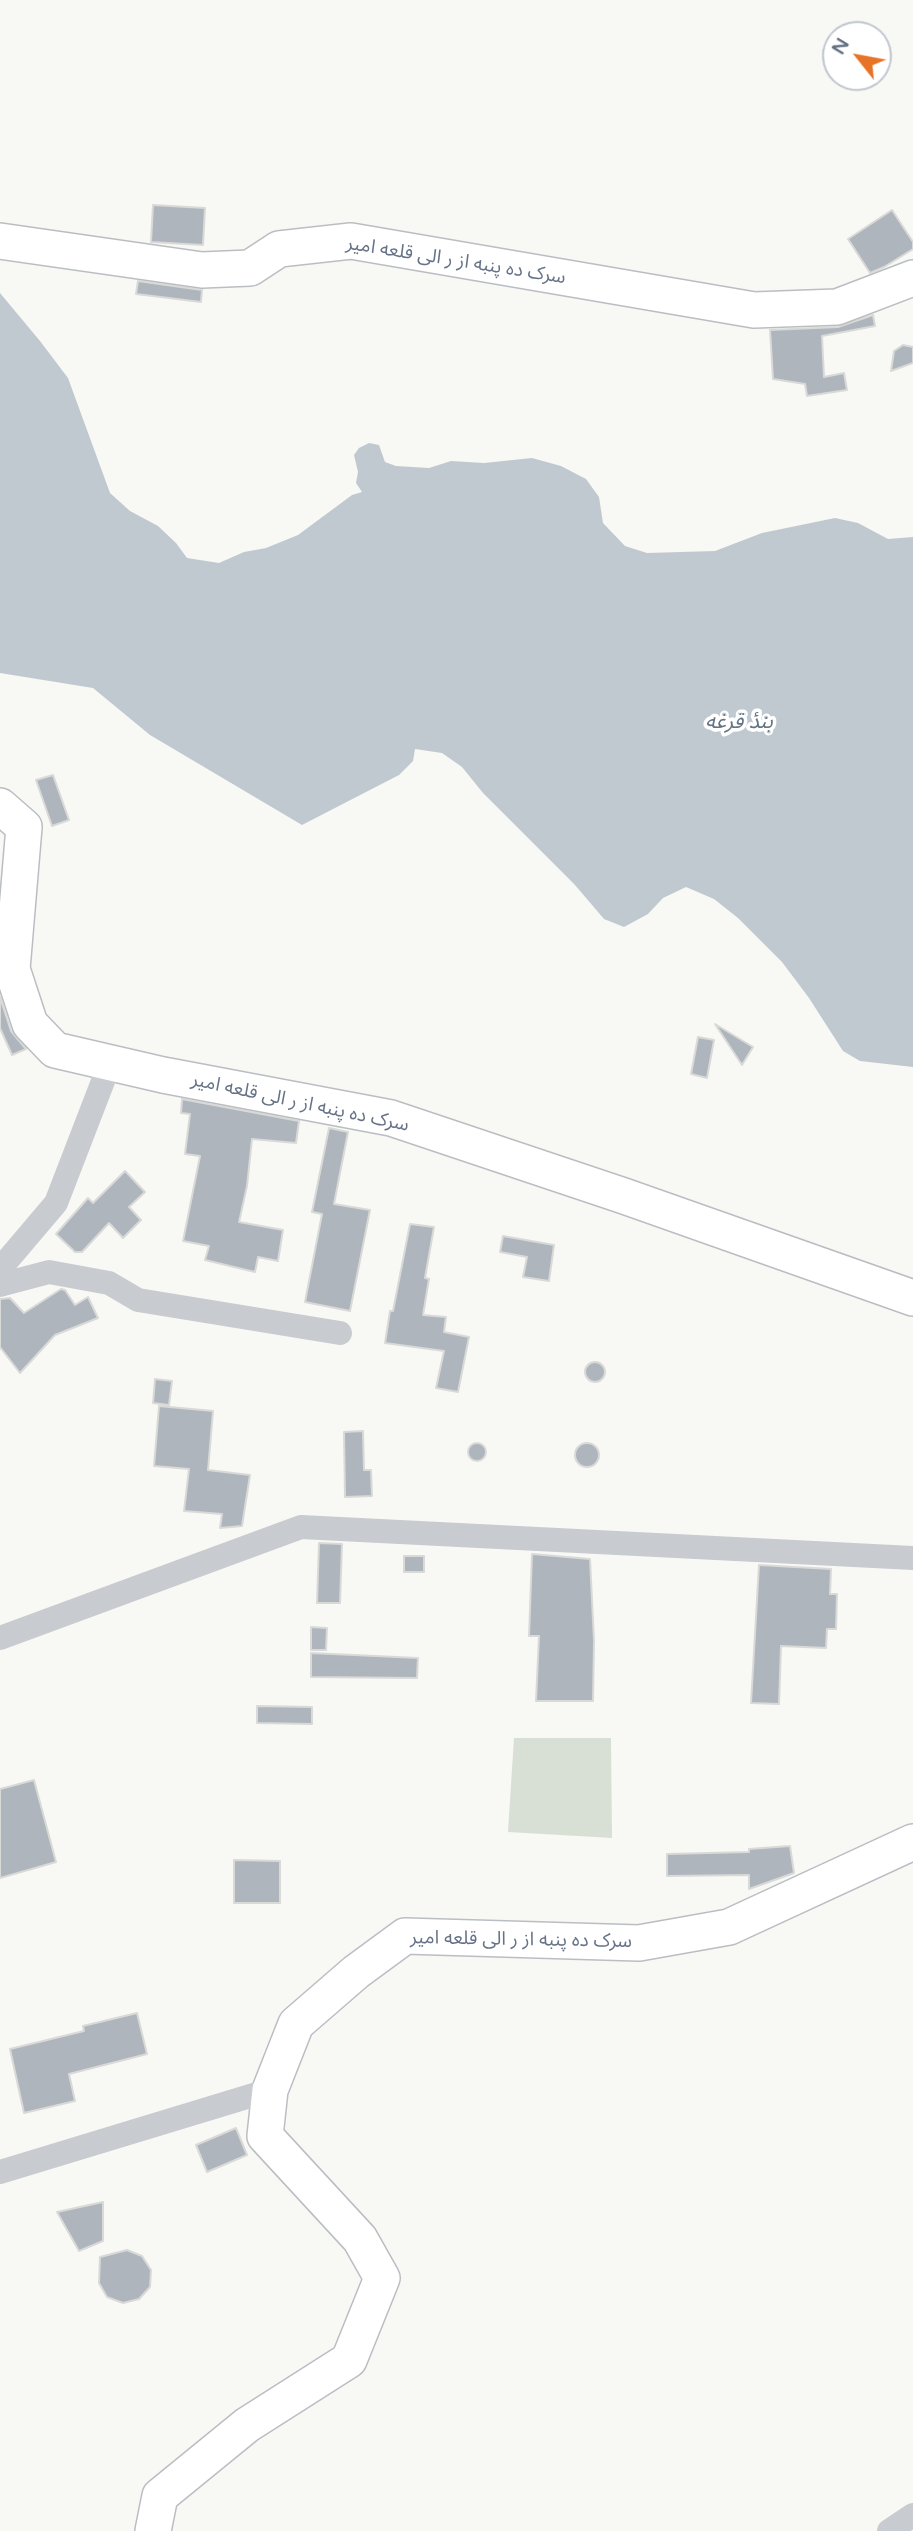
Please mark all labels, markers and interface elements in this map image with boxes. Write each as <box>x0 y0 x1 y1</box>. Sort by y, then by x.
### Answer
north arrow <box>822 21 892 91</box>
text: N <box>827 34 854 58</box>
street label: سرک ده پنبه از ر الی قلعه امیر <box>345 232 567 290</box>
water label: بندٔ قرغه <box>705 709 773 735</box>
street label: سرک ده پنبه از ر الی قلعه امیر <box>189 1069 411 1137</box>
street label: سرک ده پنبه از ر الی قلعه امیر <box>410 1927 632 1953</box>

